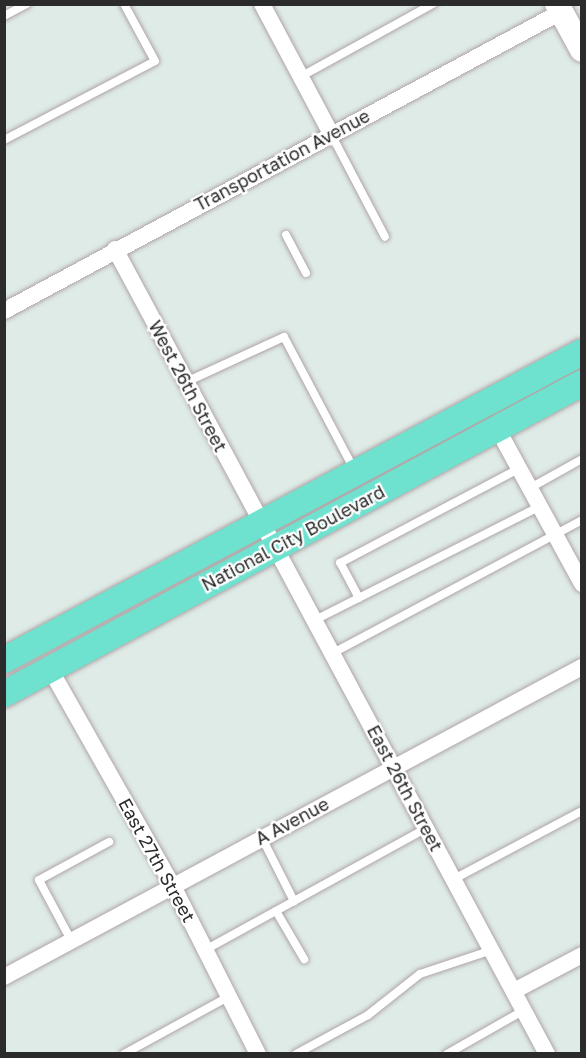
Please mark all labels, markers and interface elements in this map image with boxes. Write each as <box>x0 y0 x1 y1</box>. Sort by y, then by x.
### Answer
street label: Transportation Avenue <box>191 105 373 215</box>
street label: West 26th Street <box>144 317 232 455</box>
street label: National City Boulevard <box>198 481 388 595</box>
street label: East 26th Street <box>363 721 447 855</box>
street label: A Avenue <box>252 793 332 849</box>
street label: East 27th Street <box>114 794 200 926</box>

